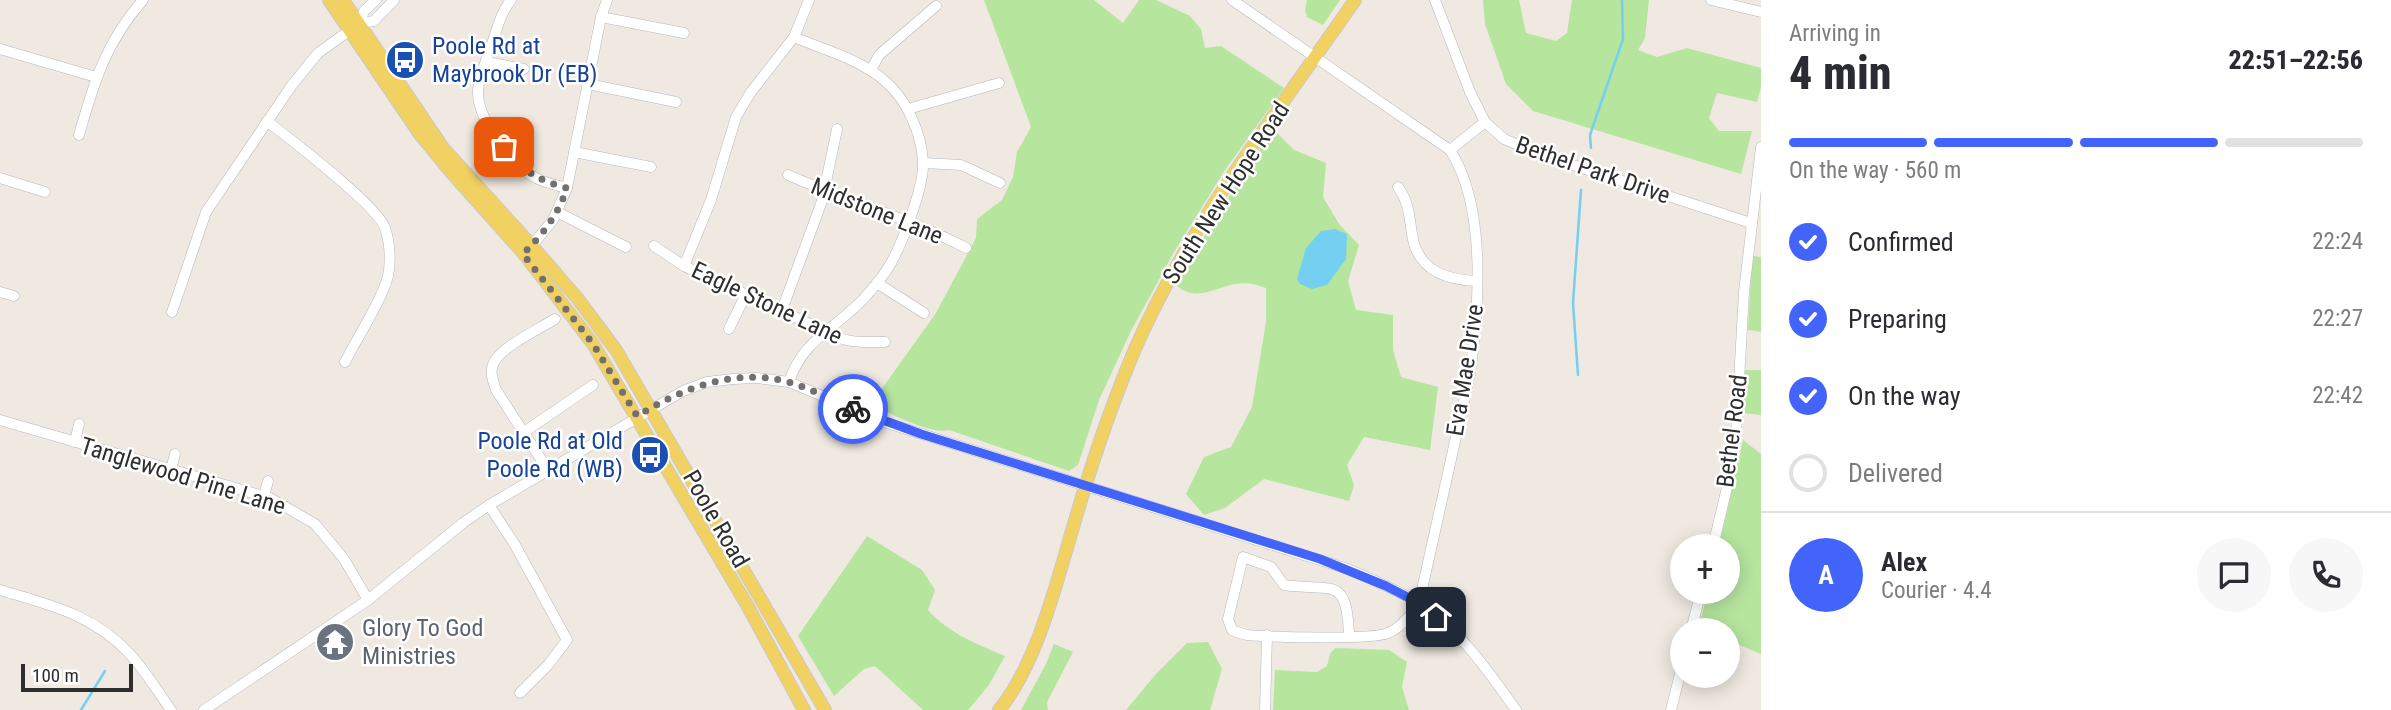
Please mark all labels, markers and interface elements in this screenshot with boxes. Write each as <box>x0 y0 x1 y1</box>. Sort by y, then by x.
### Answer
text: Arriving in <box>1789 20 1881 47</box>
place label: Poole Rd at Maybrook Dr (EB) <box>432 32 598 88</box>
bus stop icon: Poole Rd at Maybrook Dr (EB) <box>384 39 426 81</box>
text: 22:51–22:56 <box>2229 45 2363 75</box>
text: 4 min <box>1789 46 1892 100</box>
street label: South New Hope Road <box>1157 97 1295 289</box>
pin <box>474 117 534 177</box>
icon: bag <box>485 128 523 166</box>
street label: Bethel Park Drive <box>1512 130 1674 210</box>
text: On the way · 560 m <box>1789 157 1961 184</box>
street label: Midstone Lane <box>807 172 947 250</box>
icon: check <box>1789 223 1827 261</box>
text: Confirmed <box>1848 227 1954 257</box>
text: 22:24 <box>2312 228 2363 255</box>
street label: Eagle Stone Lane <box>687 256 847 350</box>
icon: check <box>1789 300 1827 338</box>
street label: Eva Mae Drive <box>1441 302 1489 438</box>
text: Preparing <box>1848 304 1947 334</box>
text: 22:27 <box>2312 305 2363 332</box>
street label: Bethel Road <box>1711 373 1753 489</box>
courier <box>818 374 888 444</box>
icon: check <box>1789 377 1827 415</box>
text: On the way <box>1848 381 1961 411</box>
text: 22:42 <box>2312 382 2363 409</box>
icon: bike <box>834 390 872 428</box>
place label: Poole Rd at Old Poole Rd (WB) <box>477 427 623 483</box>
street label: Tanglewood Pine Lane <box>77 431 289 521</box>
bus stop icon: Poole Rd at Old Poole Rd (WB) <box>629 434 671 476</box>
text: Delivered <box>1848 458 1943 488</box>
street label: Poole Road <box>677 465 755 573</box>
map controls <box>1670 534 1740 688</box>
button: + <box>1670 534 1740 604</box>
button: chat <box>2197 538 2271 612</box>
button: phone <box>2289 538 2363 612</box>
text: Alex <box>1881 547 1927 577</box>
text: A <box>1818 560 1834 590</box>
text: Courier · 4.4 <box>1881 577 1992 604</box>
pin <box>1406 587 1466 647</box>
icon: home <box>1417 598 1455 636</box>
place label: Glory To God Ministries <box>362 614 483 670</box>
button: − <box>1670 618 1740 688</box>
temple icon: Glory To God Ministries <box>314 621 356 663</box>
scale bar <box>21 661 133 693</box>
text: 100 m <box>32 664 79 687</box>

